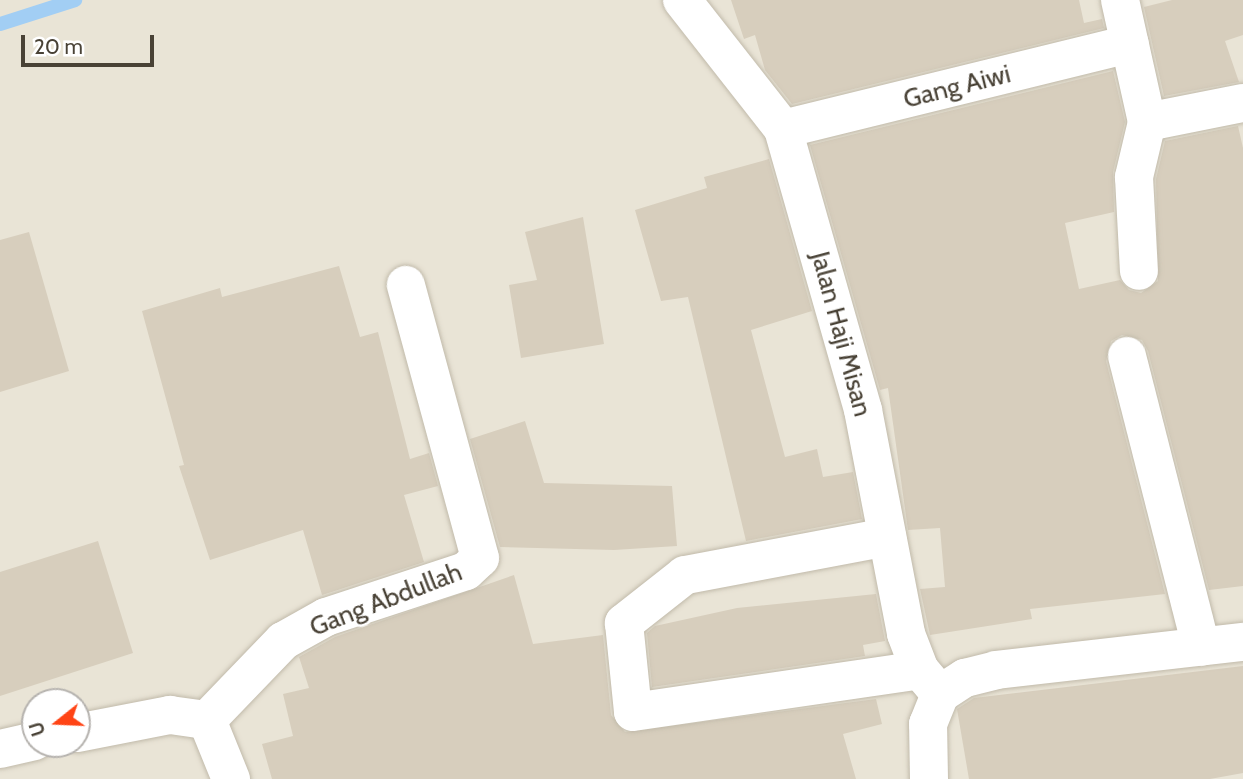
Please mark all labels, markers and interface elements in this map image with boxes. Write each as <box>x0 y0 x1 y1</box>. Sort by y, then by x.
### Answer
scale bar <box>24 21 158 65</box>
text: 20 m <box>34 34 83 59</box>
street label: Gang Aiwi <box>900 59 1014 115</box>
street label: Jalan Haji Misan <box>804 248 878 420</box>
street label: Gang Abdullah <box>305 557 467 643</box>
north arrow <box>21 688 91 758</box>
text: U <box>24 719 51 739</box>

